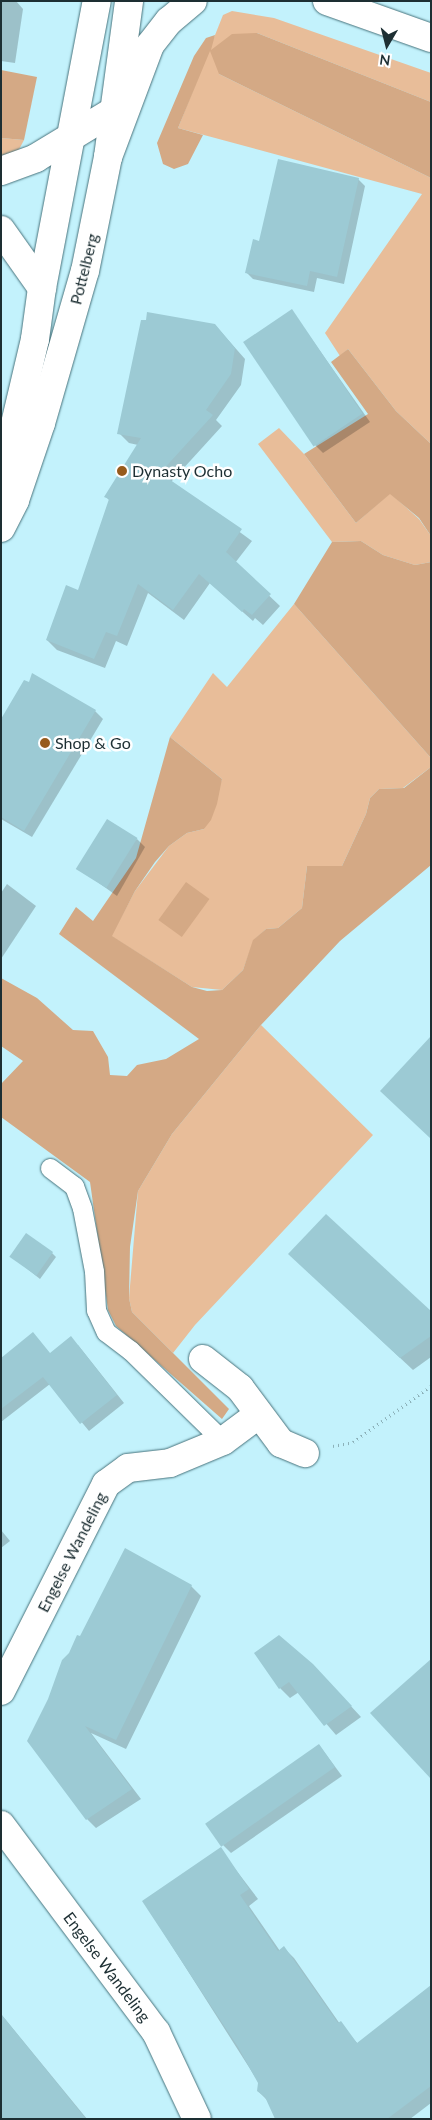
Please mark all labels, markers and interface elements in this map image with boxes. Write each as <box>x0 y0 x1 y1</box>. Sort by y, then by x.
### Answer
north arrow <box>362 20 412 70</box>
text: N <box>378 51 391 70</box>
street label: Pottelberg <box>66 231 102 307</box>
place label: Dynasty Ocho <box>132 461 233 481</box>
marker: Dynasty Ocho <box>116 465 128 477</box>
place label: Shop & Go <box>55 733 131 753</box>
marker: Shop & Go <box>39 737 51 749</box>
street label: Engelse Wandeling <box>33 1489 111 1615</box>
street label: Engelse Wandeling <box>59 1908 155 2026</box>

